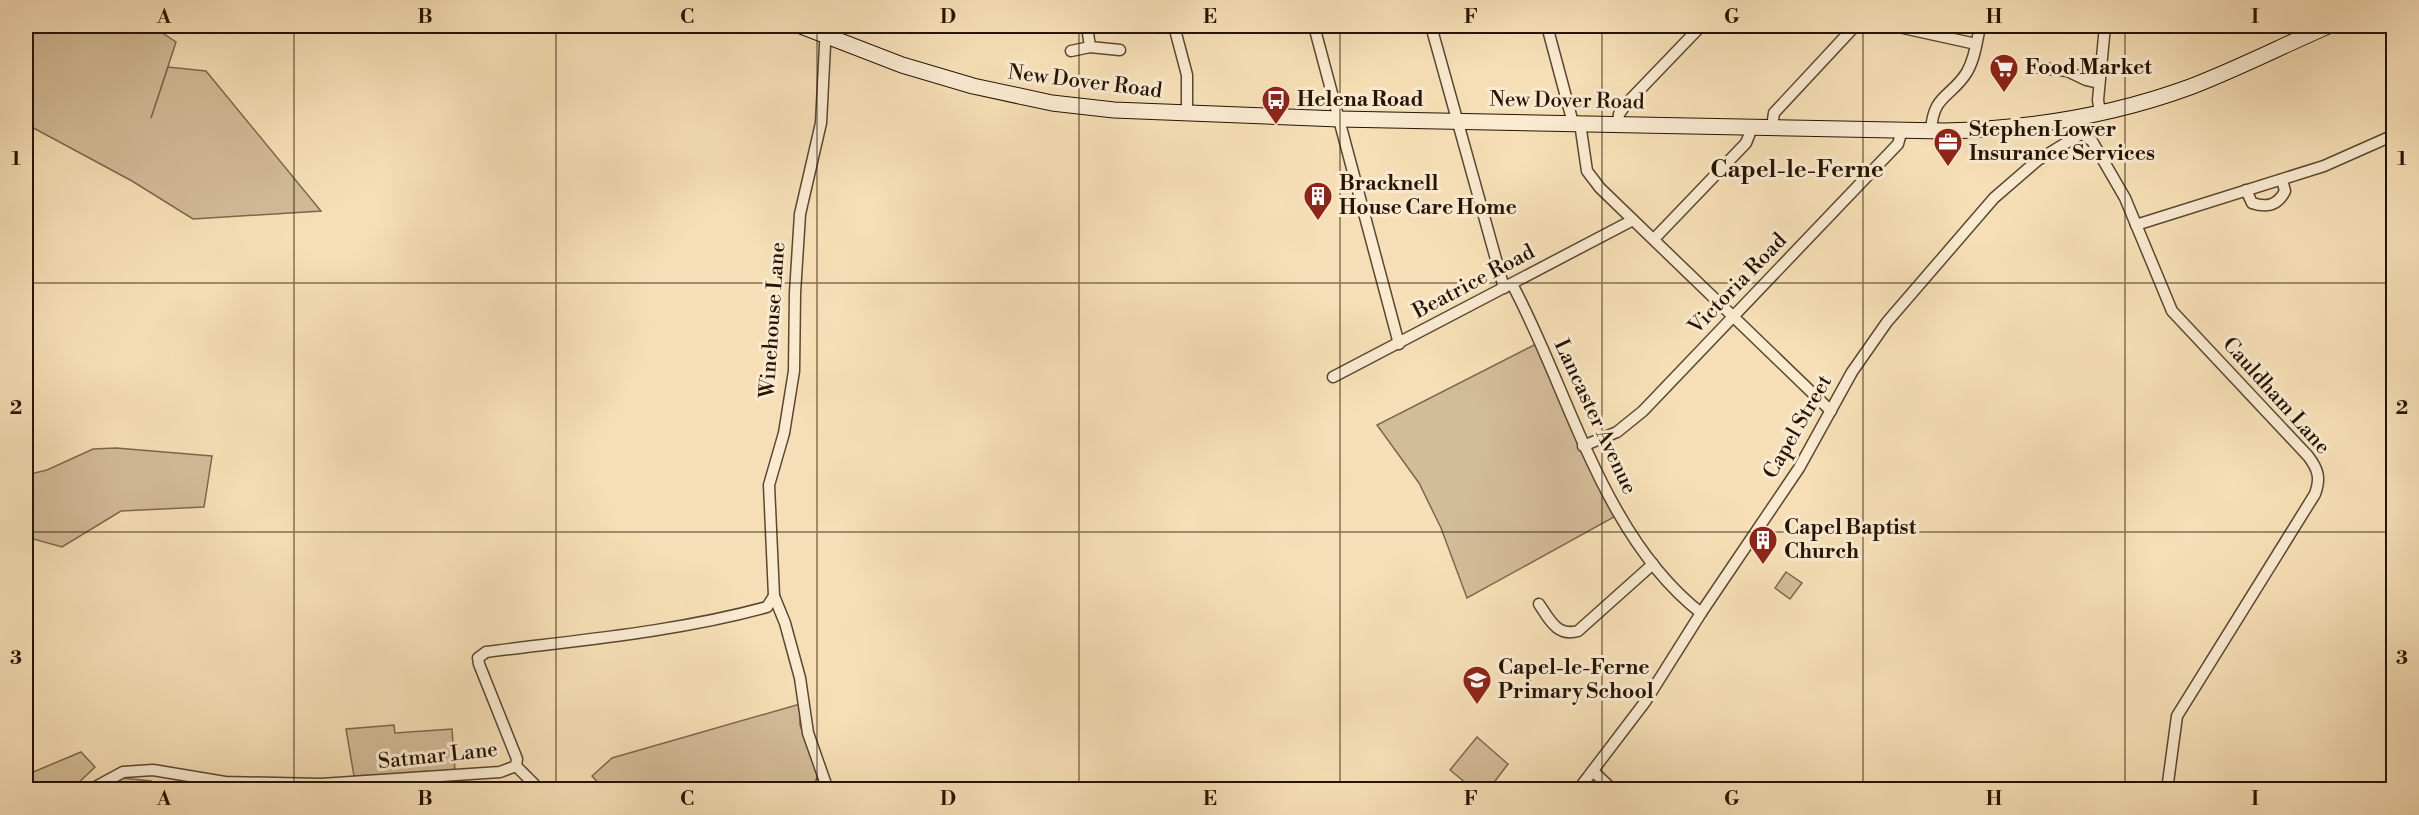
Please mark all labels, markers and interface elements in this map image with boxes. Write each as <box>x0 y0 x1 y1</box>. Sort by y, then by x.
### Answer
text: A <box>156 5 172 30</box>
text: B <box>417 5 433 30</box>
text: C <box>680 5 694 30</box>
text: D <box>940 5 956 30</box>
text: E <box>1203 5 1217 30</box>
text: F <box>1464 5 1478 30</box>
text: G <box>1724 5 1740 30</box>
text: H <box>1986 5 2003 30</box>
text: I <box>2251 5 2259 30</box>
supermarket icon: Food Market <box>1988 52 2020 94</box>
place label: Food Market <box>2025 55 2152 81</box>
street label: New Dover Road <box>1006 60 1164 104</box>
bus stop icon: Helena Road <box>1260 84 1292 126</box>
place label: Helena Road <box>1297 87 1424 113</box>
street label: New Dover Road <box>1489 87 1645 115</box>
place label: Stephen Lower Insurance Services <box>1969 117 2155 167</box>
office icon: Stephen Lower Insurance Services <box>1932 126 1964 168</box>
text: 1 <box>11 147 21 172</box>
text: 1 <box>2397 147 2407 172</box>
district label: Capel-le-Ferne <box>1710 155 1884 185</box>
place label: Bracknell House Care Home <box>1339 171 1517 221</box>
building icon: Bracknell House Care Home <box>1302 180 1334 222</box>
street label: Victoria Road <box>1683 228 1793 341</box>
street label: Beatrice Road <box>1408 239 1539 325</box>
street label: Winehouse Lane <box>755 241 791 400</box>
street label: Cauldham Lane <box>2217 332 2335 460</box>
street label: Lancaster Avenue <box>1548 335 1642 499</box>
street label: Capel Street <box>1758 370 1838 483</box>
text: 2 <box>10 396 22 421</box>
text: 2 <box>2396 396 2408 421</box>
place label: Capel Baptist Church <box>1784 515 1917 565</box>
building icon: Capel Baptist Church <box>1747 524 1779 566</box>
text: 3 <box>10 646 22 671</box>
text: 3 <box>2396 646 2408 671</box>
place label: Capel-le-Ferne Primary School <box>1498 655 1654 705</box>
school or university icon: Capel-le-Ferne Primary School <box>1461 664 1493 706</box>
street label: Satmar Lane <box>377 737 499 775</box>
text: A <box>156 787 172 812</box>
text: B <box>417 787 433 812</box>
text: C <box>680 787 694 812</box>
text: D <box>940 787 956 812</box>
text: E <box>1203 787 1217 812</box>
text: F <box>1464 787 1478 812</box>
text: G <box>1724 787 1740 812</box>
text: H <box>1986 787 2003 812</box>
text: I <box>2251 787 2259 812</box>

